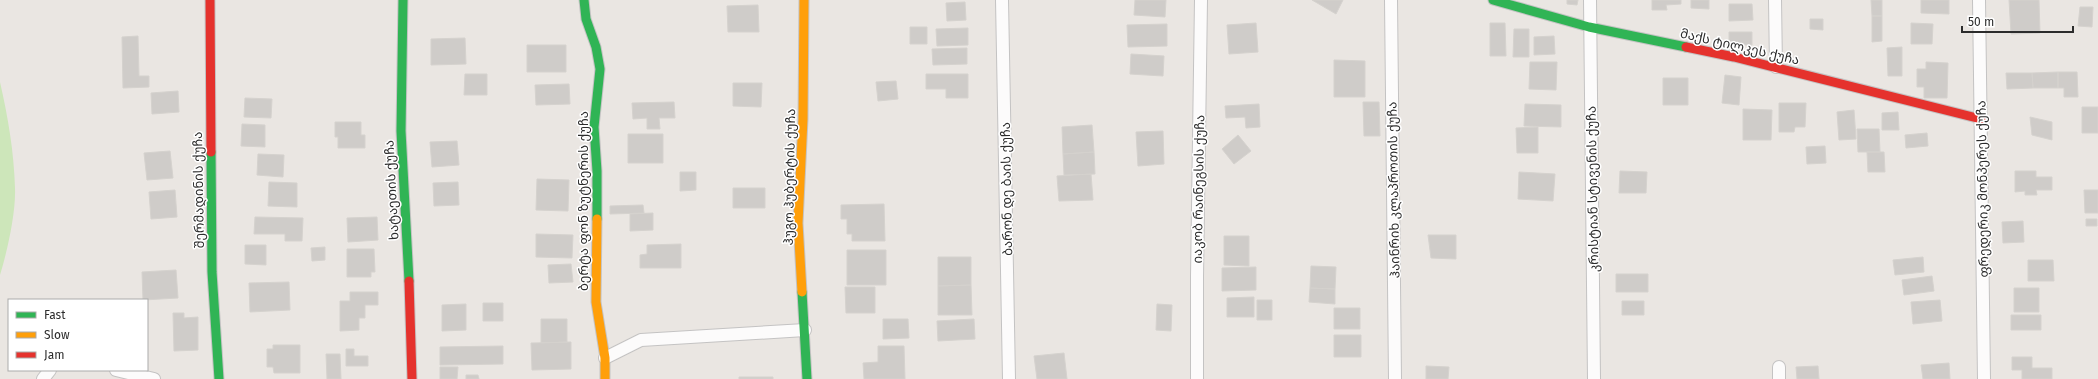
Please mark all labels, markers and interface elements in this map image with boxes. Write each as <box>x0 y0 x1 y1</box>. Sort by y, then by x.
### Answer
scale bar <box>1962 8 2073 34</box>
text: 50 m <box>1968 15 1994 29</box>
street label: მაქს ტილკეს ქუჩა <box>1679 25 1801 68</box>
street label: ფრედერიკ მონპერეს ქუჩა <box>1973 100 1993 278</box>
street label: ჰაინრიხ კლაპროთის ქუჩა <box>1384 102 1404 278</box>
street label: კრისტიან სტივენის ქუჩა <box>1584 106 1601 272</box>
street label: ჰუგო ჰუბერტის ქუჩა <box>781 108 798 246</box>
street label: ბერტა ფონ ზუტნერის ქუჩა <box>576 111 591 291</box>
street label: იაკობ რაინეგსის ქუჩა <box>1190 115 1207 263</box>
street label: ბარონ დე ბაის ქუჩა <box>998 122 1016 256</box>
street label: შერმადინის ქუჩა <box>190 132 208 248</box>
street label: ხატაეთის ქუჩა <box>381 140 402 240</box>
legend <box>8 299 148 371</box>
text: Fast <box>44 308 66 322</box>
text: Slow <box>44 328 70 342</box>
text: Jam <box>44 348 64 362</box>

